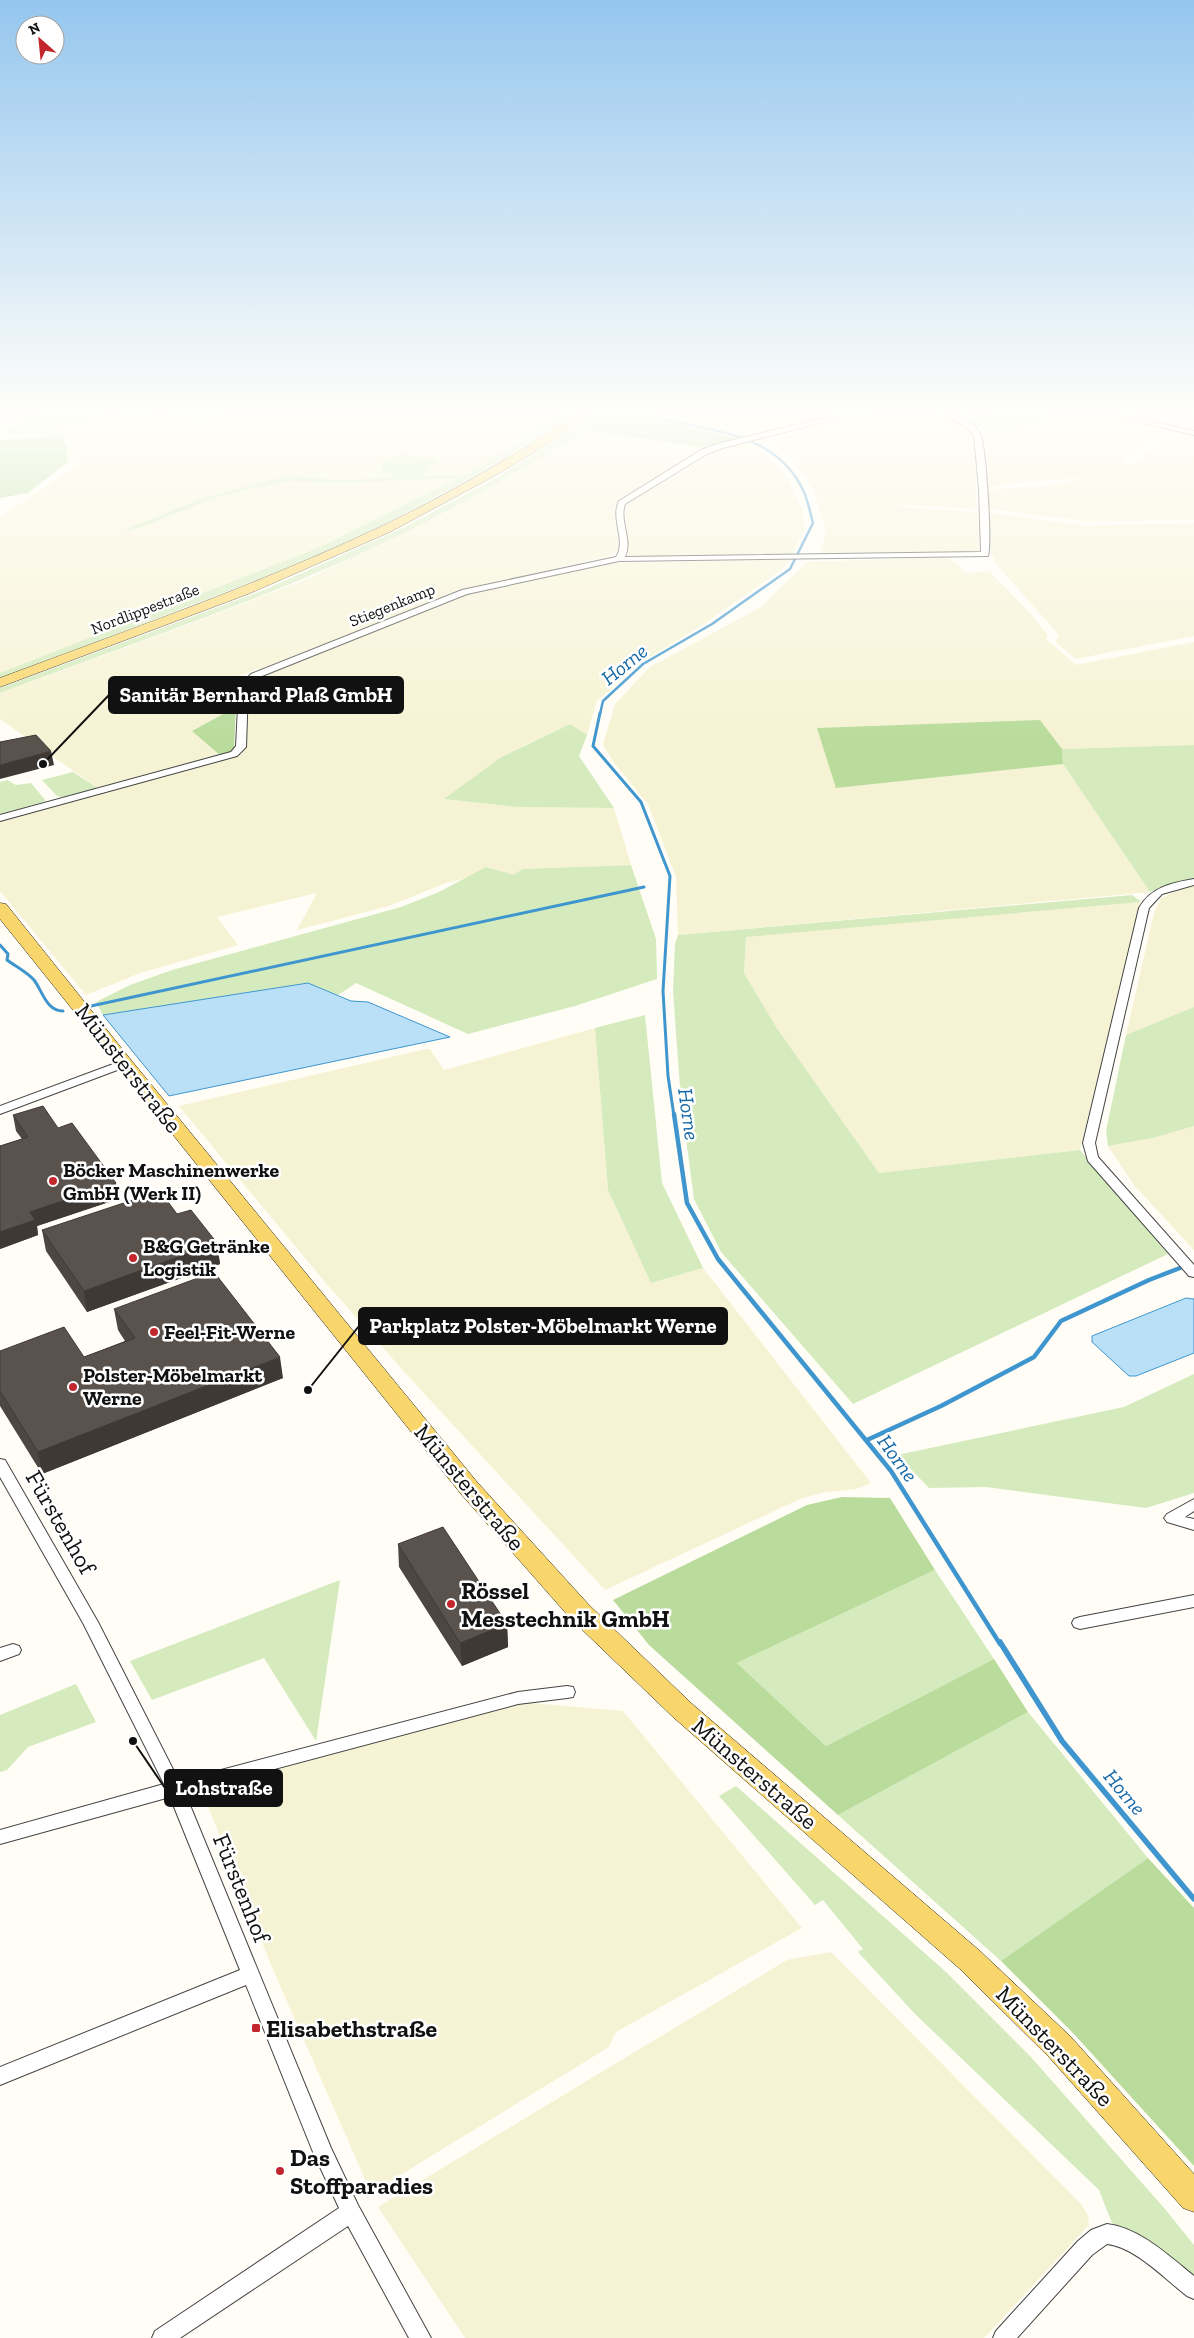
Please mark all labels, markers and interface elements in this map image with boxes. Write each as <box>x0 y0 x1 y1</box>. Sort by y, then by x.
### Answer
north arrow <box>15 15 65 65</box>
text: N <box>26 19 43 39</box>
street label: Stiegenkamp <box>346 579 438 631</box>
street label: Nordlippestraße <box>88 580 202 638</box>
water label: Horne <box>596 638 652 690</box>
callout: Sanitär Bernhard Plaß GmbH <box>109 677 403 713</box>
text: Sanitär Bernhard Plaß GmbH <box>119 682 393 707</box>
street label: Münsterstraße <box>69 997 189 1139</box>
water label: Horne <box>673 1086 705 1142</box>
place label: Böcker Maschinenwerke GmbH (Werk II) <box>63 1158 280 1205</box>
marker: Böcker Maschinenwerke GmbH (Werk II) <box>47 1175 59 1187</box>
place label: B&G Getränke Logistik <box>143 1234 270 1281</box>
marker: B&G Getränke Logistik <box>127 1252 139 1264</box>
callout: Parkplatz Polster-Möbelmarkt Werne <box>359 1308 727 1344</box>
text: Parkplatz Polster-Möbelmarkt Werne <box>369 1313 717 1338</box>
place label: Feel-Fit-Werne <box>164 1320 295 1344</box>
marker: Feel-Fit-Werne <box>148 1326 160 1338</box>
place label: Polster-Möbelmarkt Werne <box>83 1363 263 1410</box>
marker: Polster-Möbelmarkt Werne <box>67 1381 79 1393</box>
street label: Münsterstraße <box>409 1418 531 1556</box>
water label: Horne <box>872 1429 924 1487</box>
street label: Fürstenhof <box>20 1465 103 1581</box>
place label: Rössel Messtechnik GmbH <box>461 1576 670 1633</box>
marker: Rössel Messtechnik GmbH <box>445 1598 457 1610</box>
street label: Münsterstraße <box>686 1711 824 1835</box>
water label: Horne <box>1099 1764 1151 1820</box>
callout: Lohstraße <box>165 1770 282 1806</box>
text: Lohstraße <box>175 1775 273 1800</box>
street label: Fürstenhof <box>207 1829 278 1949</box>
street label: Münsterstraße <box>990 1980 1120 2112</box>
place label: Elisabethstraße <box>266 2014 437 2043</box>
marker: Elisabethstraße <box>250 2022 262 2034</box>
place label: Das Stoffparadies <box>290 2143 433 2200</box>
marker: Das Stoffparadies <box>274 2165 286 2177</box>

